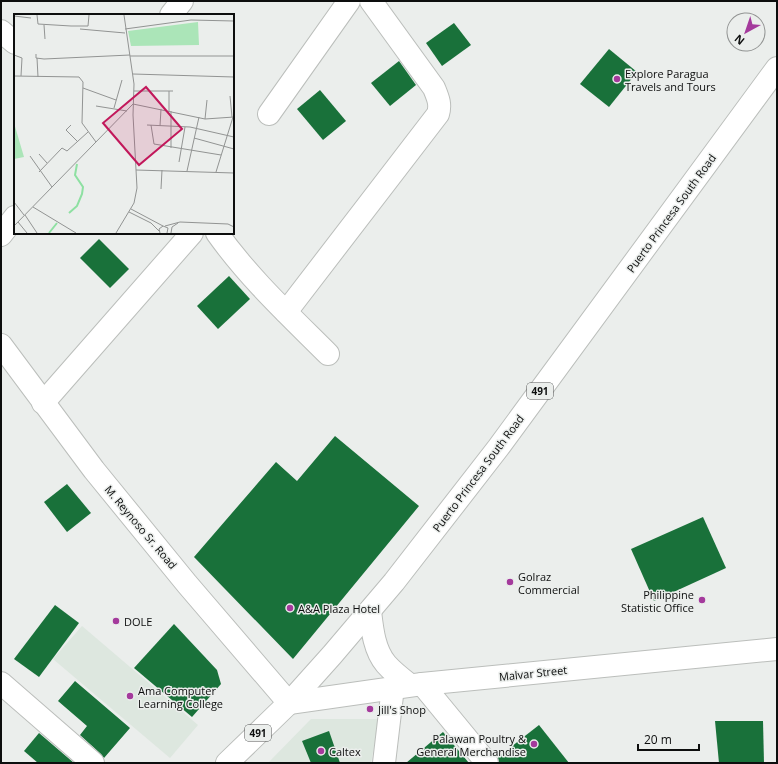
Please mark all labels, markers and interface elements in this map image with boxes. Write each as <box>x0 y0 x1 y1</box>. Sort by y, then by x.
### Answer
north arrow <box>726 12 766 52</box>
inset map <box>14 14 234 234</box>
text: N <box>731 31 748 49</box>
place label: Explore Paragua Travels and Tours <box>625 66 716 94</box>
marker: Explore Paragua Travels and Tours <box>612 74 622 84</box>
street label: Puerto Princesa South Road <box>623 151 719 275</box>
road number: 491 <box>527 383 553 399</box>
street label: Puerto Princesa South Road <box>429 411 527 535</box>
street label: M. Reynoso Sr. Road <box>102 482 180 572</box>
place label: Golraz Commercial <box>518 569 580 597</box>
marker: Golraz Commercial <box>505 577 515 587</box>
place label: Philippine Statistic Office <box>621 587 694 615</box>
marker: Philippine Statistic Office <box>697 595 707 605</box>
place label: A&A Plaza Hotel <box>298 601 380 616</box>
marker: A&A Plaza Hotel <box>285 603 295 613</box>
place label: DOLE <box>124 614 152 629</box>
marker: DOLE <box>111 616 121 626</box>
street label: Malvar Street <box>498 662 568 684</box>
place label: Ama Computer Learning College <box>138 683 223 711</box>
marker: Ama Computer Learning College <box>125 691 135 701</box>
place label: Jill's Shop <box>377 702 426 717</box>
marker: Jill's Shop <box>365 704 375 714</box>
road number: 491 <box>245 725 271 741</box>
scale bar <box>638 726 699 752</box>
place label: Palawan Poultry & General Merchandise <box>416 731 526 759</box>
text: 20 m <box>644 731 672 748</box>
marker: Palawan Poultry & General Merchandise <box>529 739 539 749</box>
place label: Caltex <box>329 744 361 759</box>
marker: Caltex <box>316 746 326 756</box>

